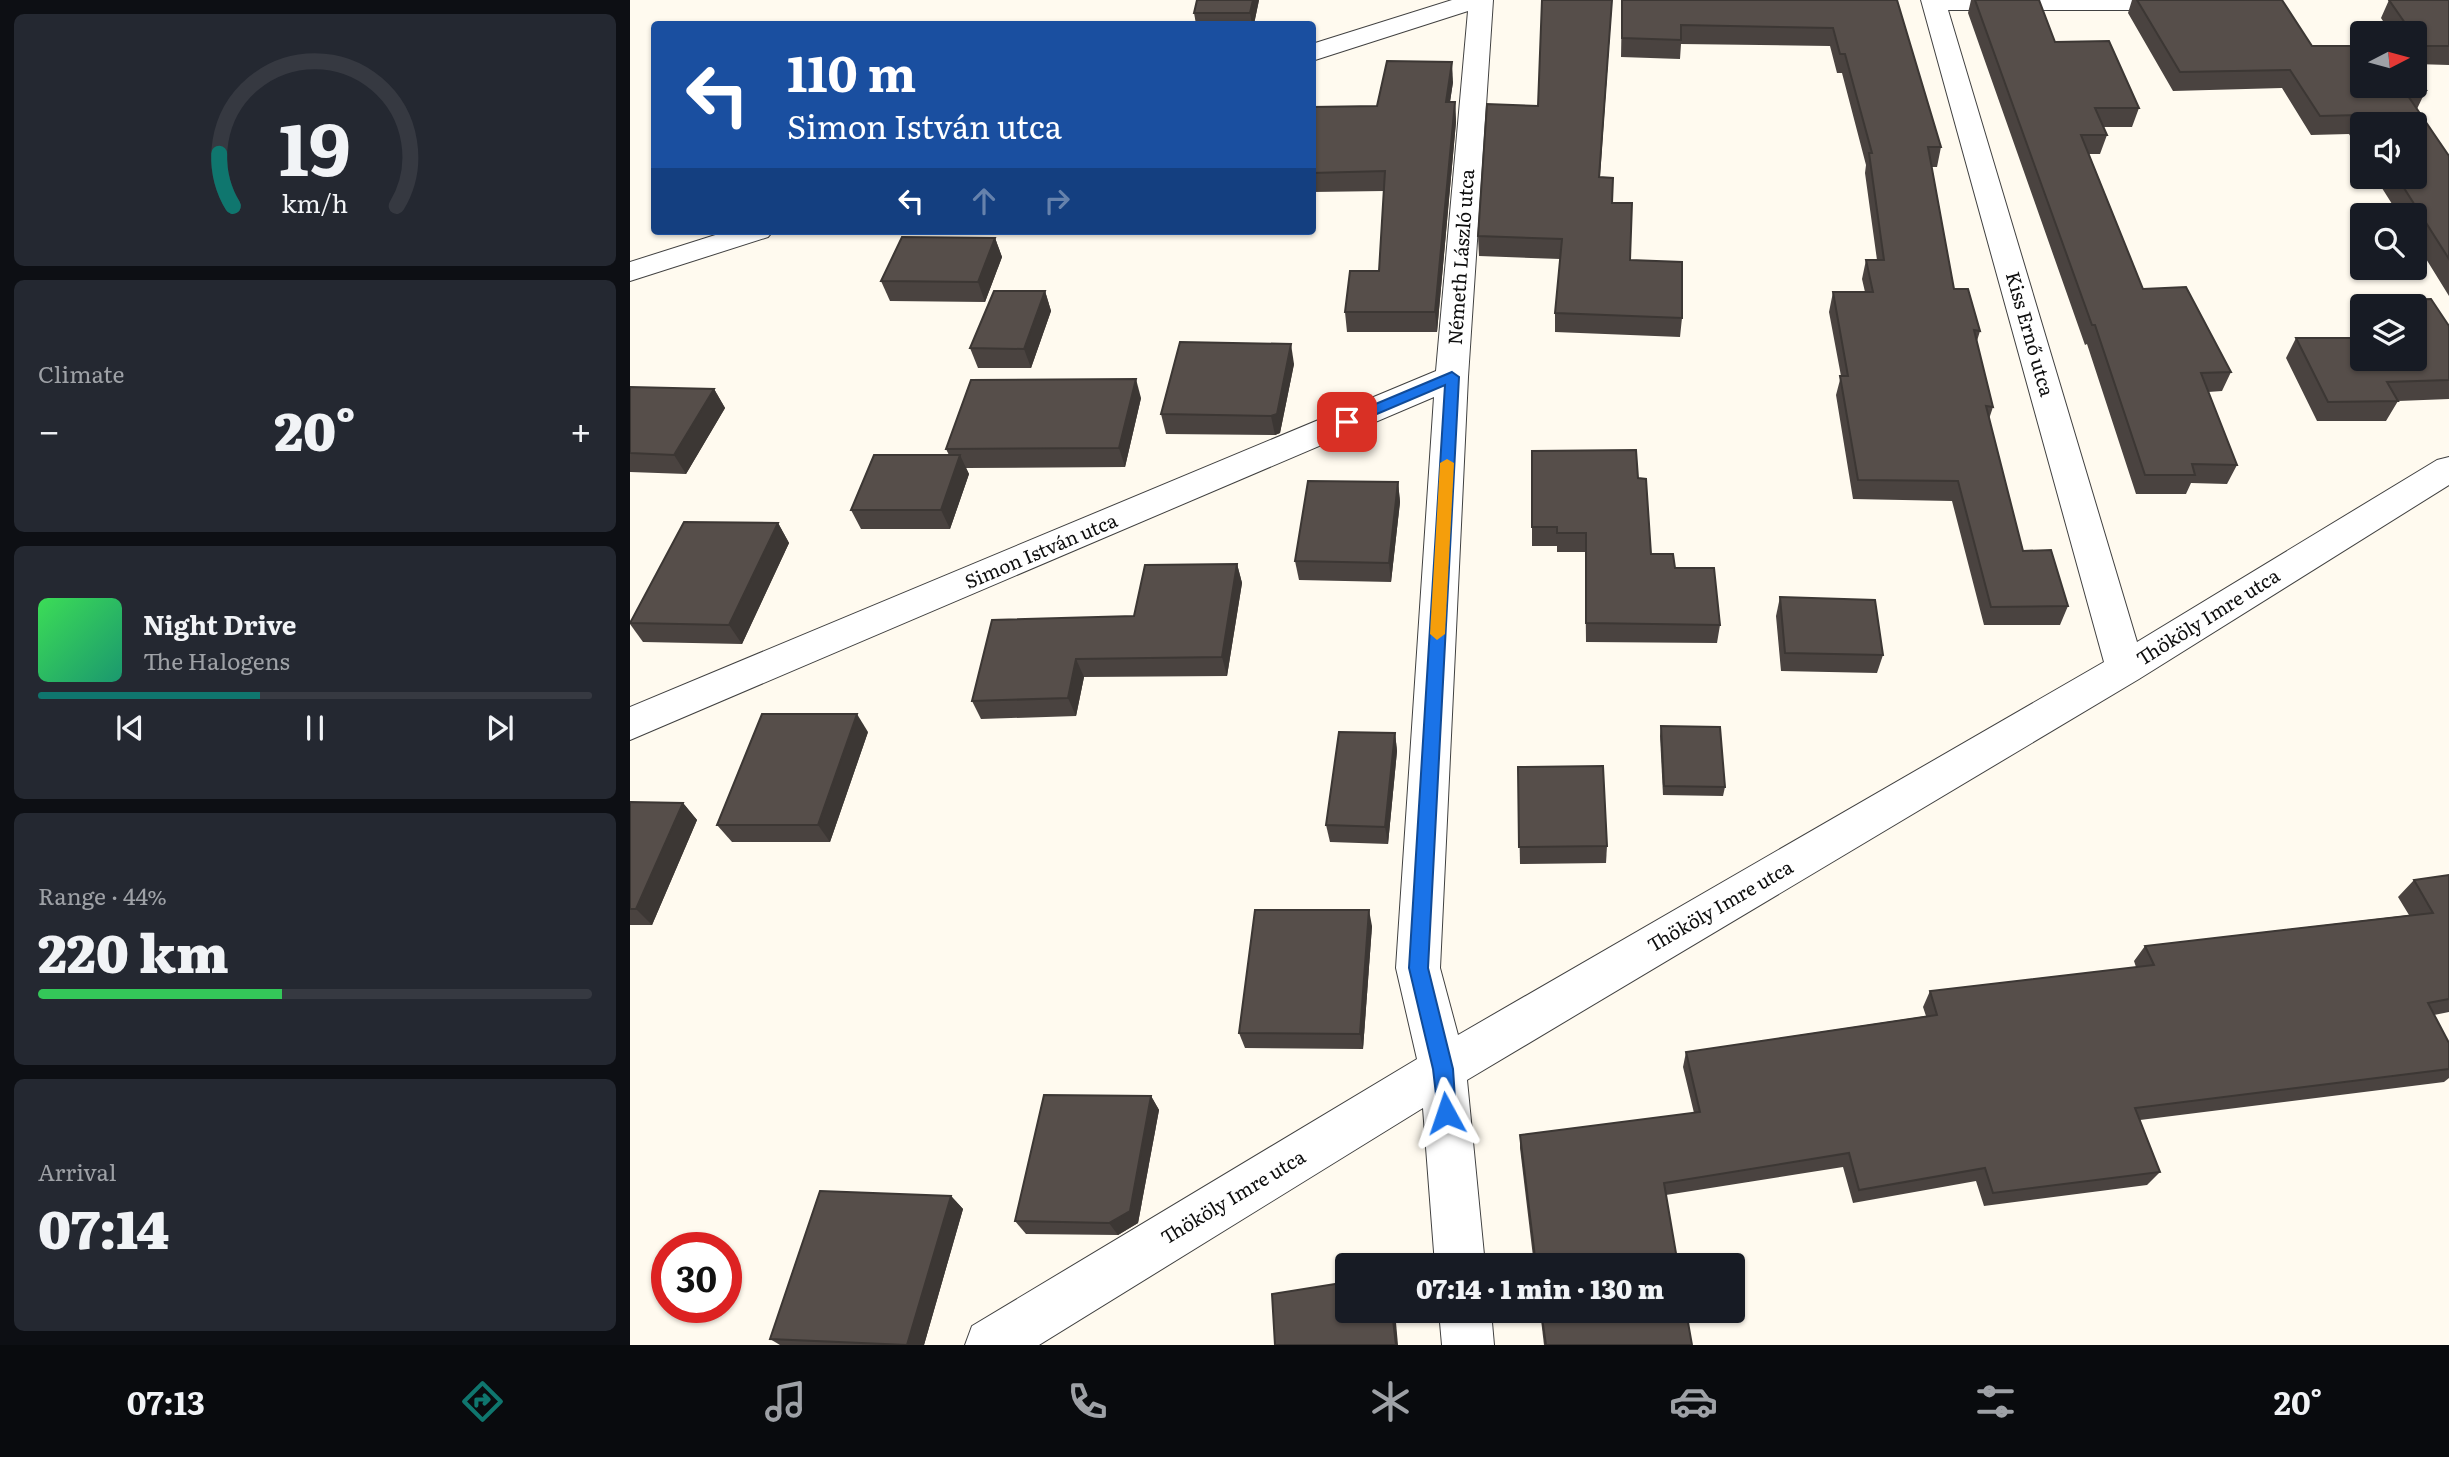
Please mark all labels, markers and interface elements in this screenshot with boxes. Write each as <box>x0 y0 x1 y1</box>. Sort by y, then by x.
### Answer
north arrow <box>2350 21 2427 98</box>
map controls <box>2350 21 2427 371</box>
text: 110 m <box>787 34 916 107</box>
icon: left <box>672 49 763 140</box>
text: 19 <box>279 90 351 198</box>
text: Simon István utca <box>787 101 1062 149</box>
button: sound <box>2350 112 2427 189</box>
street label: Németh László utca <box>1440 167 1480 346</box>
icon: left <box>892 182 930 220</box>
icon: ahead <box>965 182 1003 220</box>
icon: right <box>1038 182 1076 220</box>
text: km/h <box>282 184 348 221</box>
button: search <box>2350 203 2427 280</box>
street label: Kiss Ernő utca <box>2000 268 2062 400</box>
button: layers <box>2350 294 2427 371</box>
text: Climate <box>38 356 124 390</box>
text: 20° <box>274 390 356 467</box>
pin <box>1317 392 1377 452</box>
text: − <box>38 400 60 457</box>
text: + <box>570 400 592 457</box>
icon: arrive <box>1328 403 1366 441</box>
street label: Simon István utca <box>960 505 1122 595</box>
street label: Thököly Imre utca <box>2130 560 2285 672</box>
text: Night Drive <box>143 604 297 643</box>
text: The Halogens <box>143 643 290 677</box>
icon: previous <box>111 709 149 747</box>
icon: pause <box>296 709 334 747</box>
icon: next <box>481 709 519 747</box>
street label: Thököly Imre utca <box>1641 852 1798 958</box>
text: Range · 44% <box>38 878 167 912</box>
text: 220 km <box>38 912 229 989</box>
position arrow <box>1409 1076 1483 1150</box>
street label: Thököly Imre utca <box>1155 1141 1311 1250</box>
text: Arrival <box>38 1154 117 1188</box>
text: 07:14 <box>38 1188 169 1265</box>
speed limit sign: 30 <box>651 1232 742 1323</box>
text: 07:14 · 1 min · 130 m <box>1416 1268 1664 1307</box>
text: 07:13 <box>127 1377 205 1425</box>
icon: directions <box>458 1377 507 1426</box>
icon: music <box>761 1377 810 1426</box>
icon: phone <box>1063 1377 1112 1426</box>
icon: climate <box>1366 1377 1415 1426</box>
icon: car <box>1669 1377 1718 1426</box>
icon: filters <box>1971 1377 2020 1426</box>
text: 20° <box>2274 1377 2322 1425</box>

